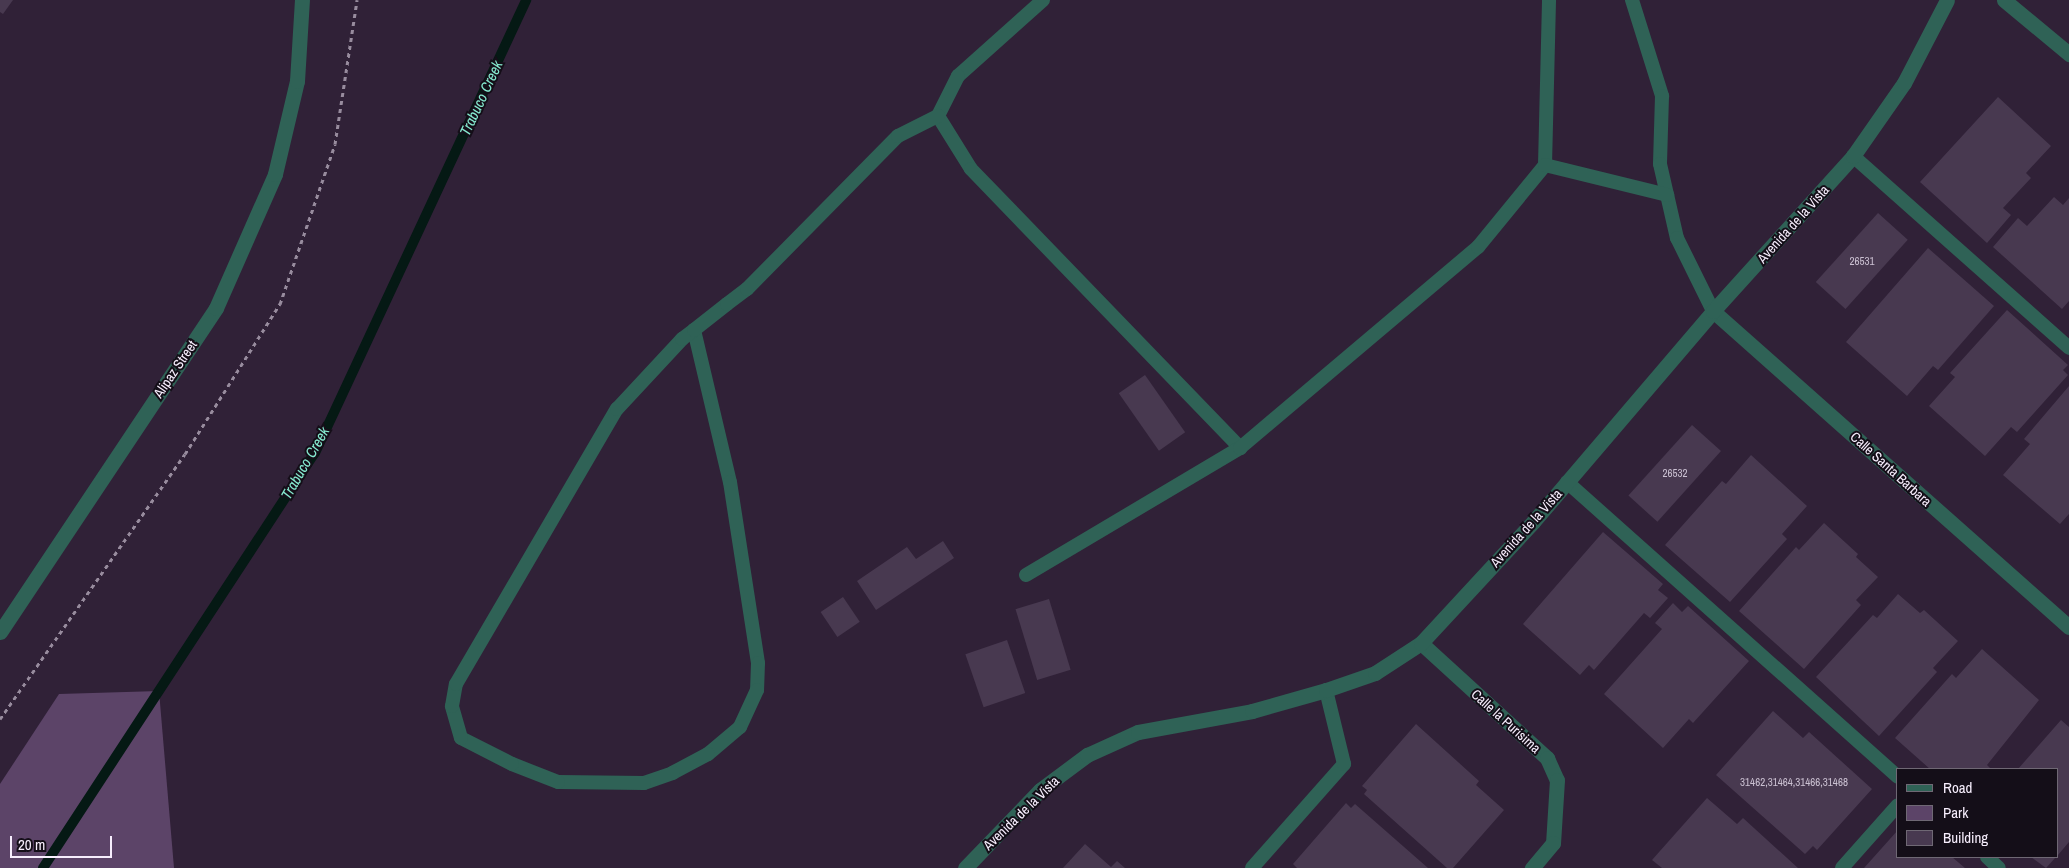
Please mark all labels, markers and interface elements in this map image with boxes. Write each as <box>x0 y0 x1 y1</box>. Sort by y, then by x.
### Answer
water label: Trabuco Creek <box>456 58 506 138</box>
street label: Avenida de la Vista <box>1754 182 1832 266</box>
house number: 26531 <box>1849 254 1875 268</box>
street label: Alipaz Street <box>150 337 200 401</box>
water label: Trabuco Creek <box>277 424 333 502</box>
street label: Calle Santa Barbara <box>1847 428 1935 510</box>
house number: 26532 <box>1662 466 1688 480</box>
street label: Avenida de la Vista <box>1487 486 1565 570</box>
street label: Calle la Purisima <box>1468 686 1544 756</box>
legend <box>1896 768 2059 858</box>
street label: Avenida de la Vista <box>979 773 1063 853</box>
house number: 31462,31464,31466,31468 <box>1740 775 1848 789</box>
text: Road <box>1943 777 1972 798</box>
text: Park <box>1943 802 1968 823</box>
scale bar <box>12 826 115 858</box>
text: Building <box>1943 827 1988 848</box>
text: 20 m <box>18 834 45 855</box>

